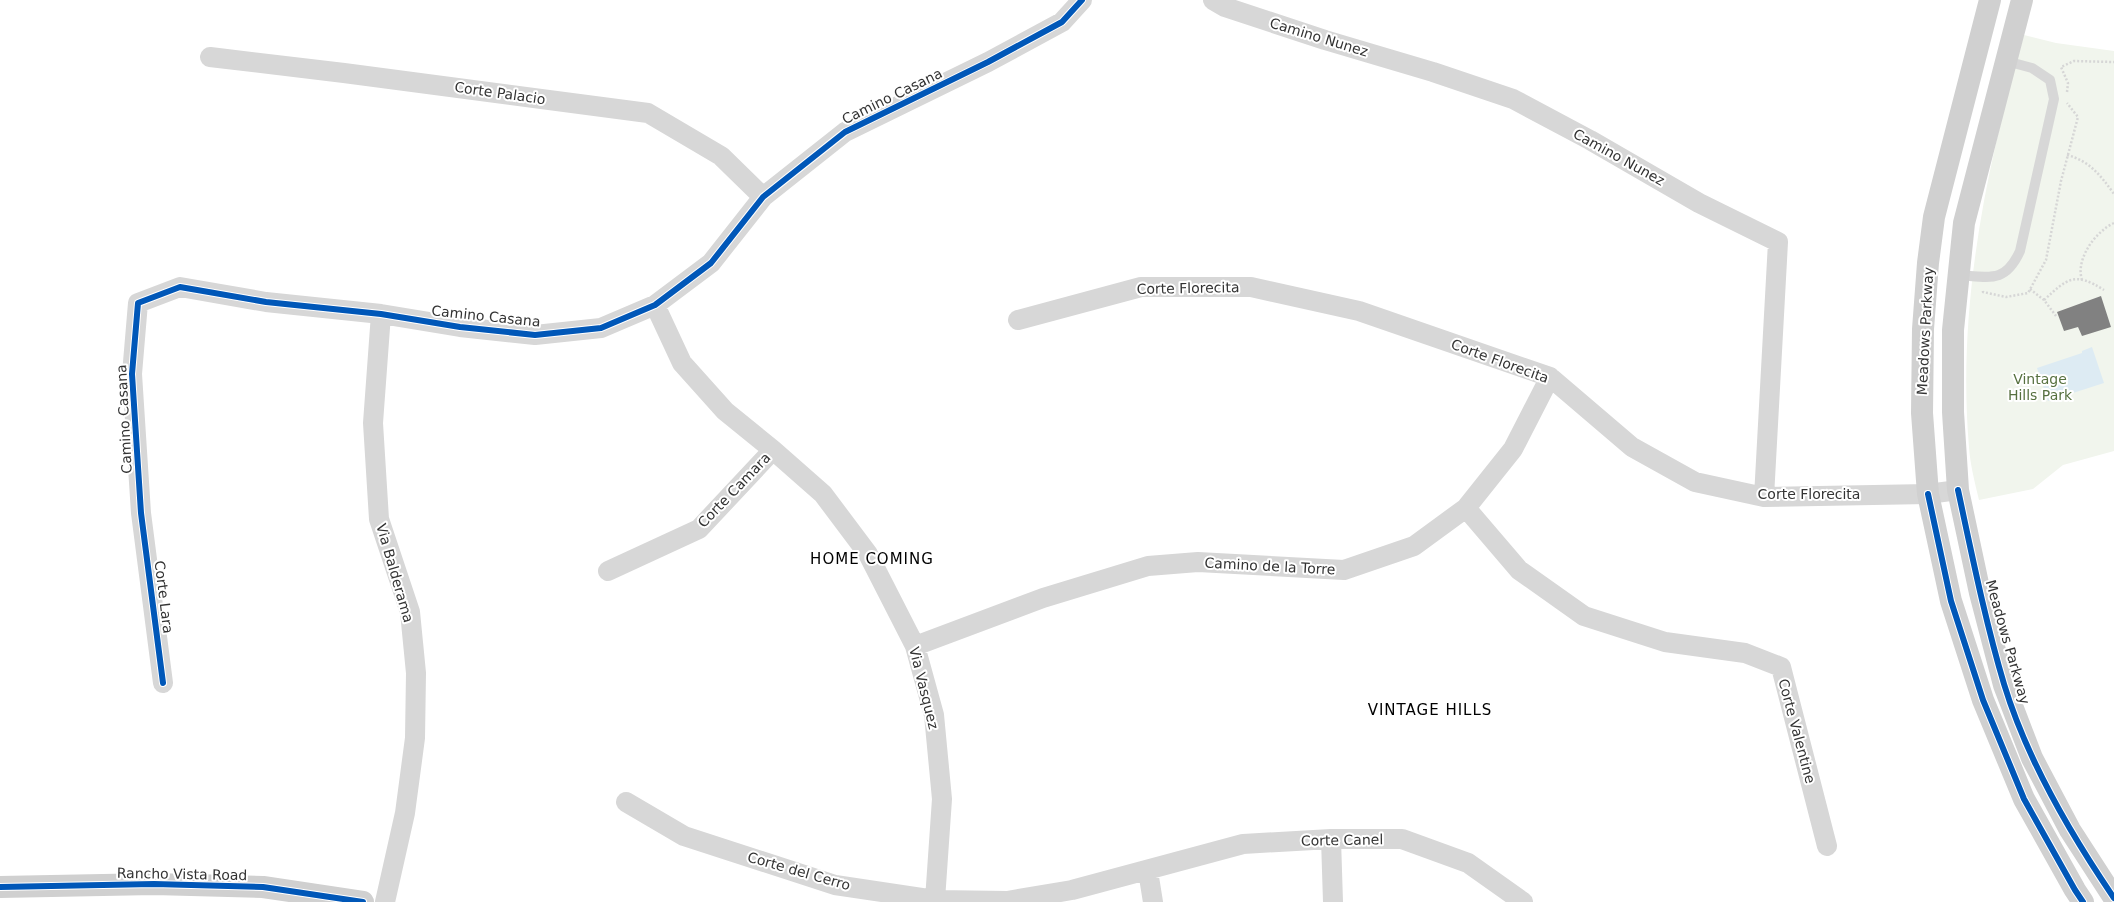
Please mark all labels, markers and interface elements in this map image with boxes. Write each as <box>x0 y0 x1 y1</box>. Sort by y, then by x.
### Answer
street label: Camino Nunez <box>1268 14 1370 60</box>
street label: Camino Casana <box>839 65 945 127</box>
street label: Corte Palacio <box>453 79 547 107</box>
street label: Camino Nunez <box>1571 125 1667 189</box>
street label: Meadows Parkway <box>1914 266 1936 396</box>
street label: Corte Florecita <box>1136 279 1240 297</box>
street label: Camino Casana <box>431 302 541 330</box>
street label: Corte Florecita <box>1449 336 1551 386</box>
street label: Camino Casana <box>113 364 135 474</box>
park label: Vintage Hills Park <box>2008 371 2073 403</box>
street label: Corte Camara <box>694 449 774 531</box>
street label: Corte Florecita <box>1758 486 1860 502</box>
street label: Via Balderama <box>373 522 417 624</box>
district label: HOME COMING <box>810 550 934 568</box>
street label: Camino de la Torre <box>1204 555 1336 577</box>
street label: Corte Lara <box>152 560 176 634</box>
street label: Meadows Parkway <box>1983 578 2033 706</box>
street label: Via Vasquez <box>906 645 942 731</box>
street label: Corte Valentine <box>1775 677 1819 785</box>
district label: VINTAGE HILLS <box>1368 701 1492 719</box>
street label: Corte Canel <box>1301 831 1383 849</box>
street label: Corte del Cerro <box>746 849 852 893</box>
street label: Rancho Vista Road <box>117 865 247 883</box>

